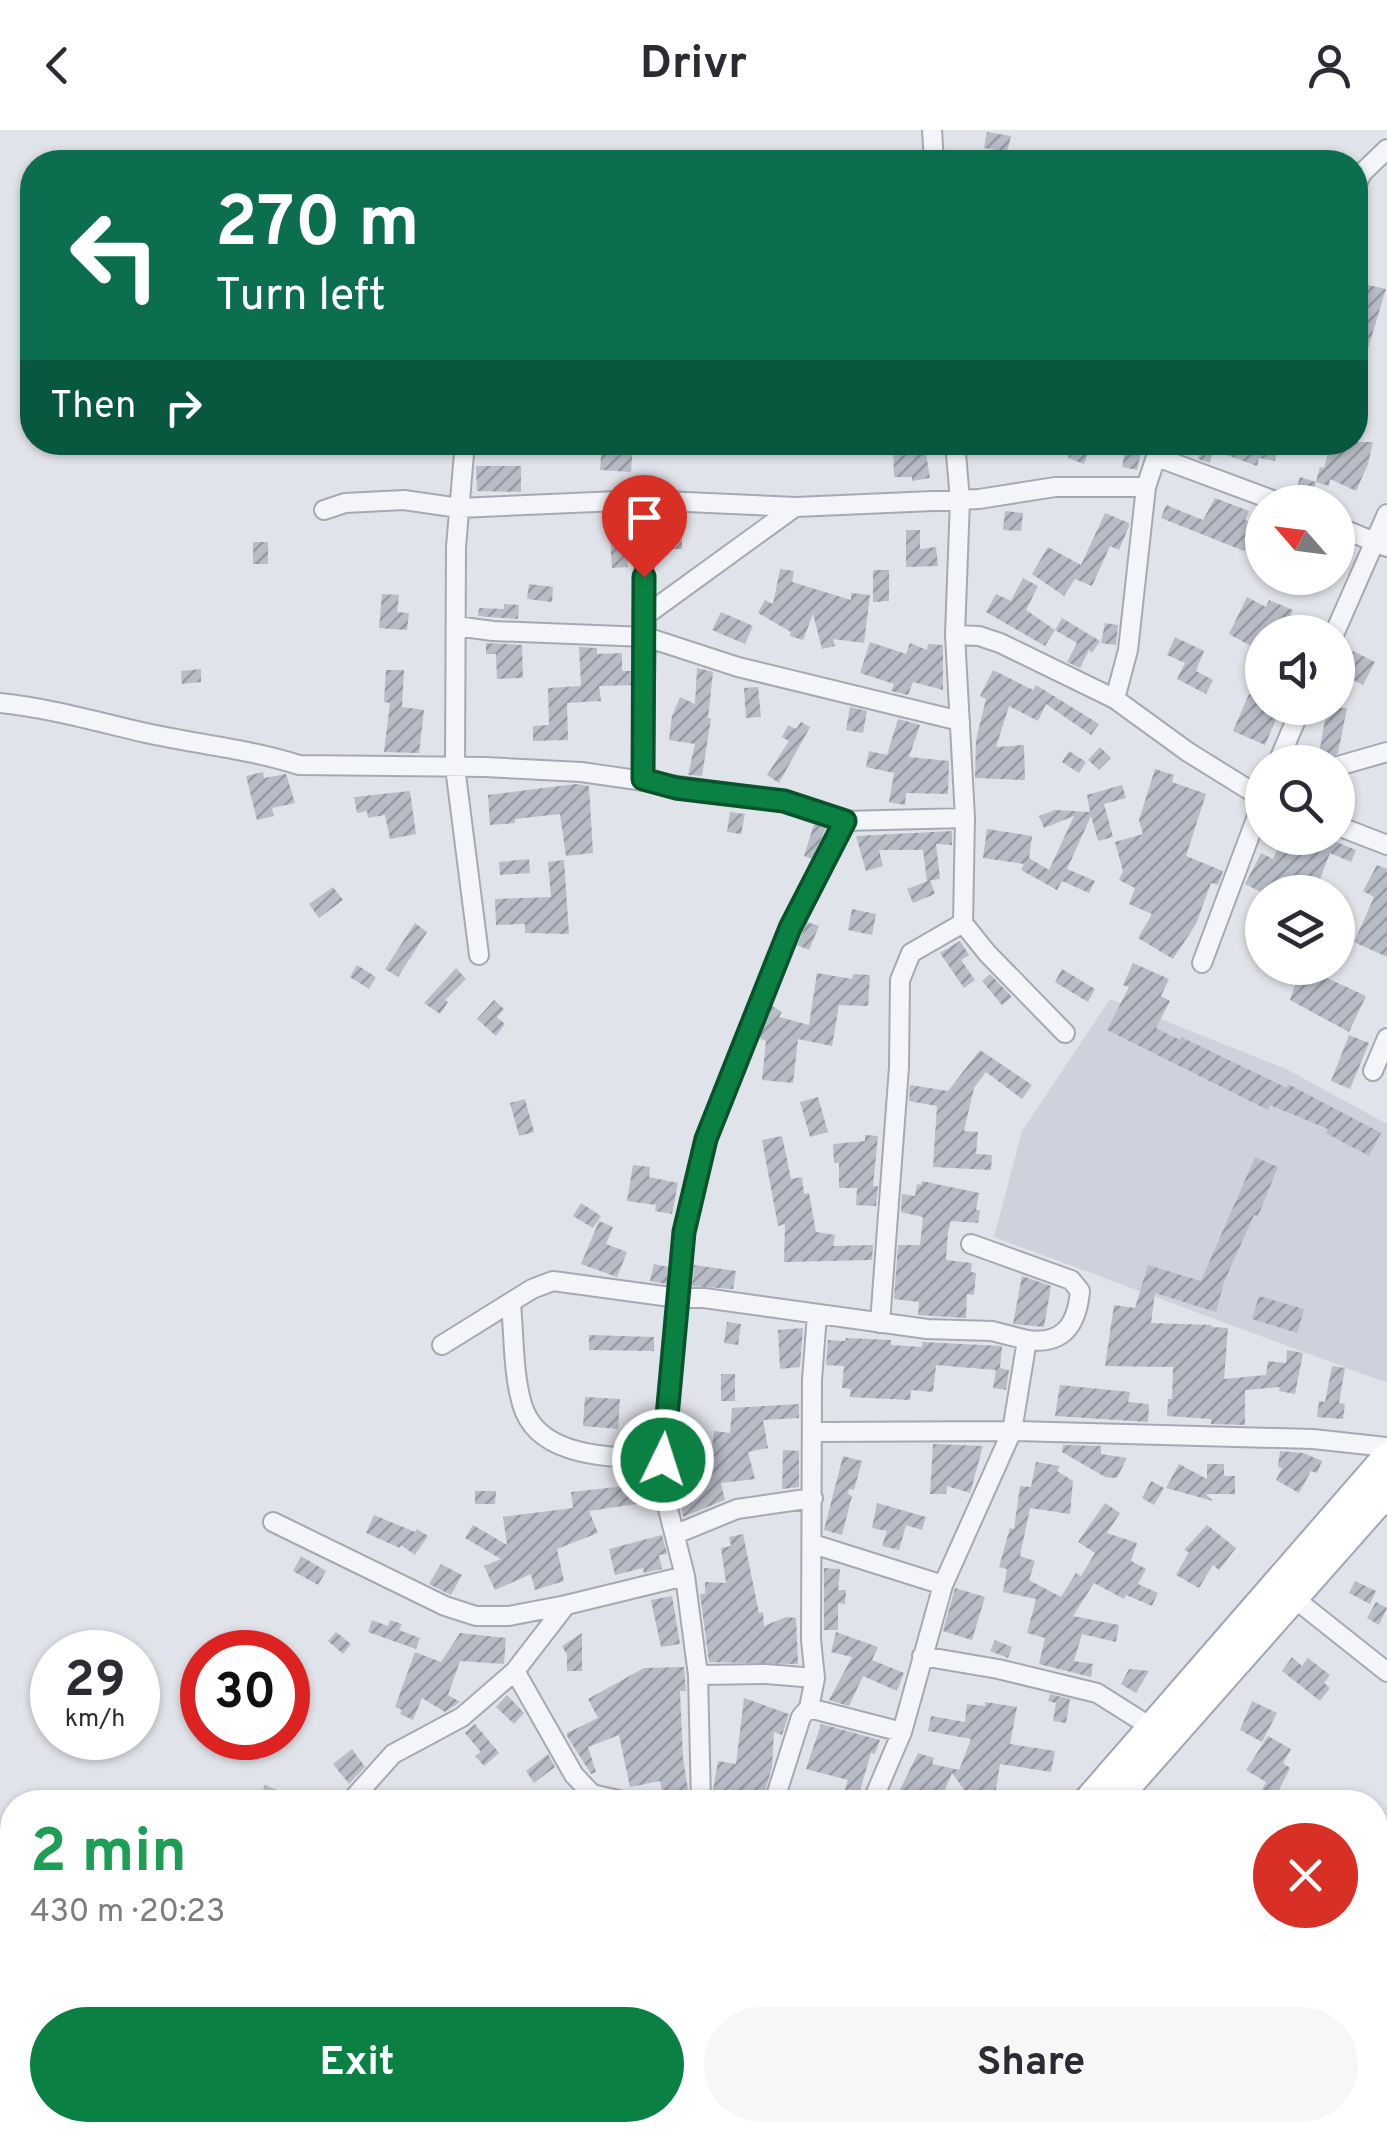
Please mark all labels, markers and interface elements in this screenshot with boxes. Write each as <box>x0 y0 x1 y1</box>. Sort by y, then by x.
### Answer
text: Drivr <box>640 37 747 94</box>
icon: back <box>30 38 85 93</box>
icon: person <box>1302 38 1357 93</box>
text: 270 m <box>215 182 420 271</box>
icon: left <box>50 190 180 320</box>
text: Turn left <box>215 269 386 326</box>
icon: right <box>156 380 211 435</box>
text: Then <box>50 383 136 432</box>
pin <box>602 475 687 578</box>
north arrow <box>1245 485 1355 595</box>
map controls <box>1245 485 1355 985</box>
icon: arrive <box>617 490 672 545</box>
button: sound <box>1245 615 1355 725</box>
button: search <box>1245 745 1355 855</box>
button: layers <box>1245 875 1355 985</box>
position arrow <box>611 1408 715 1512</box>
speed limit sign: 30 <box>180 1630 310 1760</box>
text: 29 <box>64 1651 126 1714</box>
text: km/h <box>65 1704 125 1736</box>
text: 2 min <box>30 1817 187 1893</box>
button: close <box>1253 1823 1358 1928</box>
text: 430 m · 20:23 <box>30 1893 225 1933</box>
button: Exit <box>30 2007 684 2122</box>
button: Share <box>704 2007 1358 2122</box>

